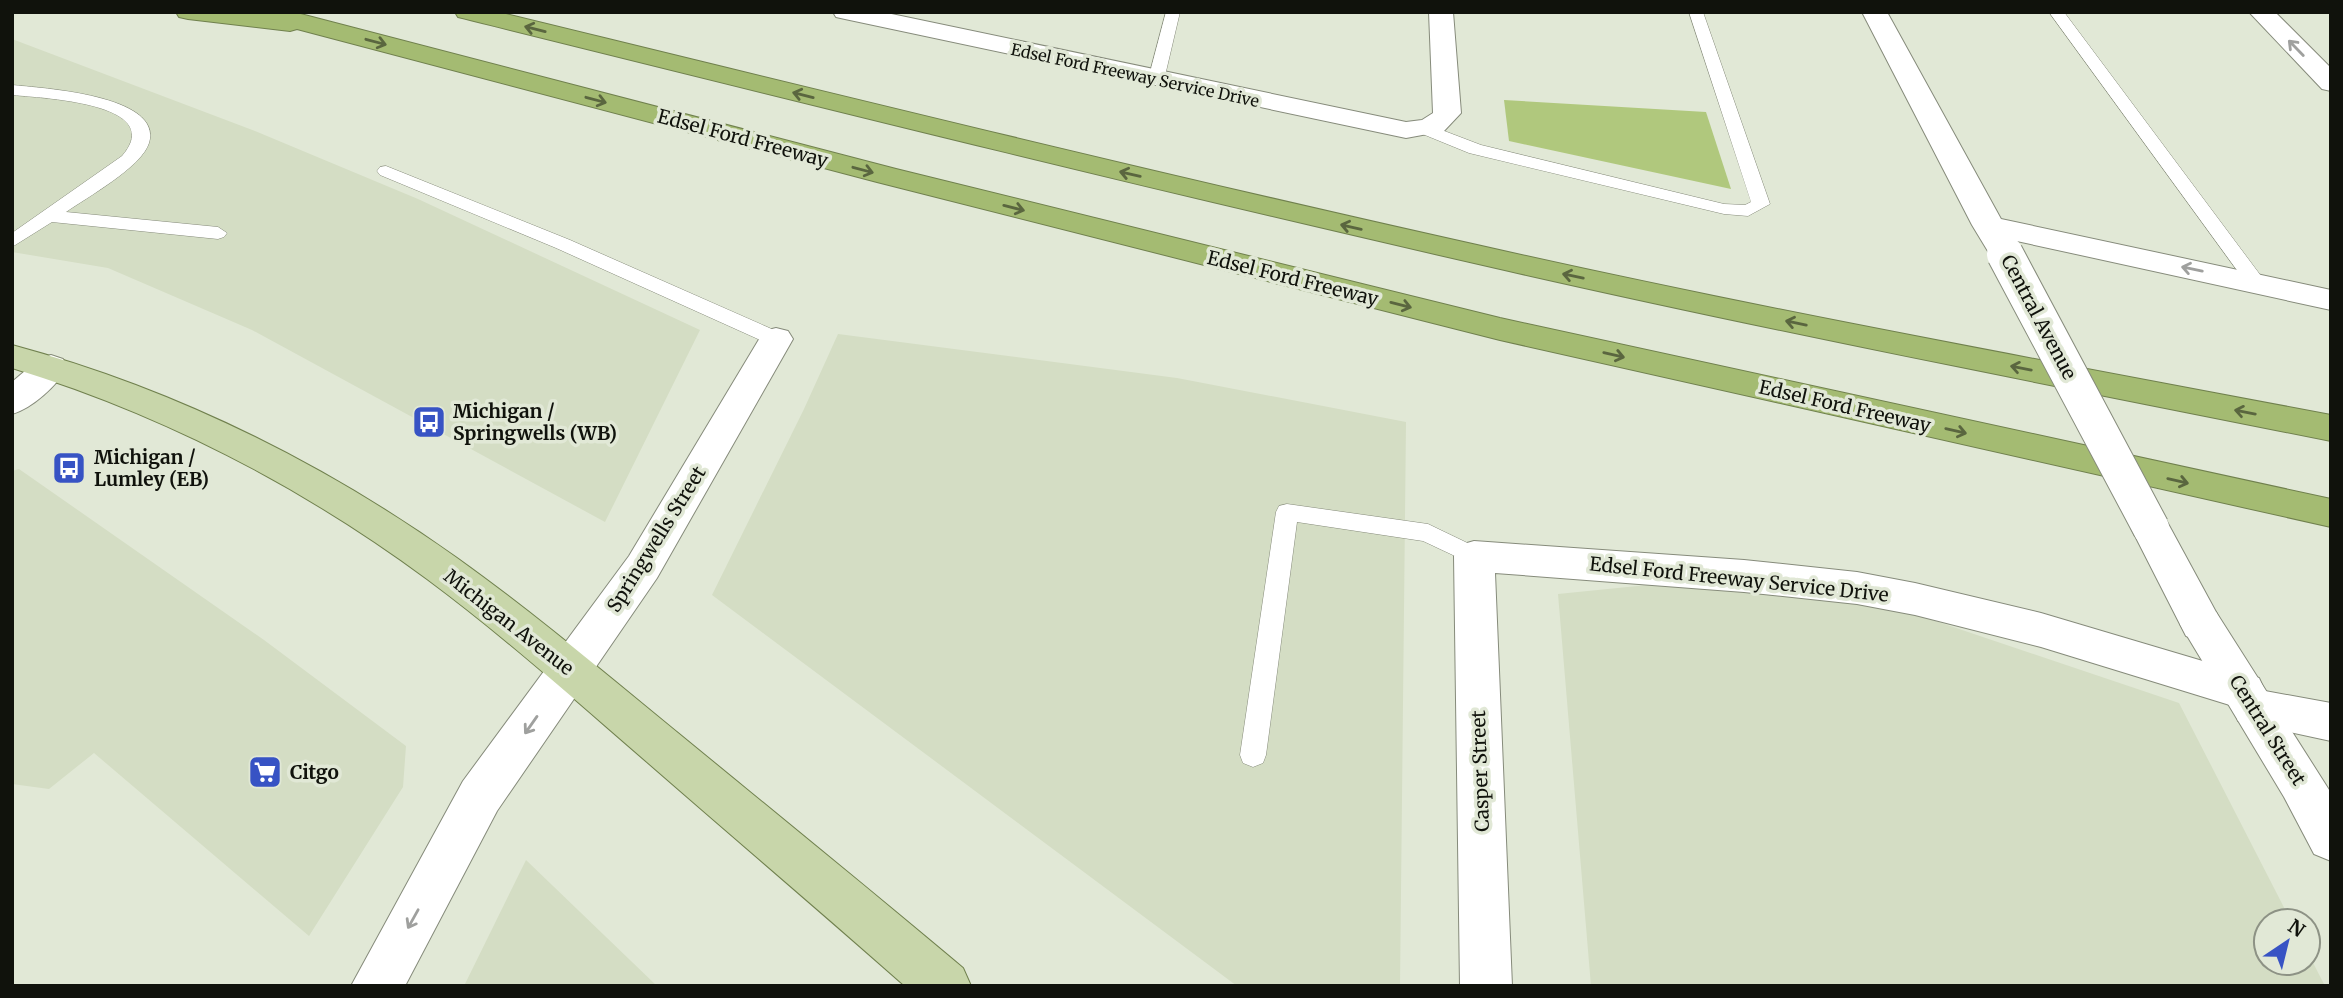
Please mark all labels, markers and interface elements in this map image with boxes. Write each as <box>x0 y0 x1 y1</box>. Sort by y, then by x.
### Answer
one-way arrow <box>524 22 547 35</box>
one-way arrow <box>364 36 387 49</box>
street label: Edsel Ford Freeway Service Drive <box>1009 39 1261 111</box>
one-way arrow <box>2288 40 2305 57</box>
one-way arrow <box>792 88 815 101</box>
one-way arrow <box>584 94 607 107</box>
street label: Edsel Ford Freeway <box>655 104 831 172</box>
one-way arrow <box>852 164 874 177</box>
one-way arrow <box>1119 167 1142 180</box>
one-way arrow <box>1002 202 1025 215</box>
one-way arrow <box>1340 219 1363 233</box>
street label: Edsel Ford Freeway <box>1205 245 1381 311</box>
street label: Central Avenue <box>1996 251 2082 383</box>
one-way arrow <box>2181 262 2204 276</box>
one-way arrow <box>1562 268 1585 282</box>
one-way arrow <box>1389 299 1412 312</box>
one-way arrow <box>1785 315 1808 329</box>
one-way arrow <box>1602 348 1625 362</box>
one-way arrow <box>2011 361 2033 374</box>
street label: Edsel Ford Freeway <box>1757 375 1933 437</box>
place label: Michigan / Springwells (WB) <box>453 399 617 445</box>
bus stop icon: Michigan / Springwells (WB) <box>410 403 448 441</box>
one-way arrow <box>2234 404 2257 418</box>
one-way arrow <box>1944 425 1967 438</box>
place label: Michigan / Lumley (EB) <box>94 445 209 491</box>
bus stop icon: Michigan / Lumley (EB) <box>50 449 88 487</box>
street label: Springwells Street <box>601 461 711 616</box>
one-way arrow <box>2166 474 2189 488</box>
street label: Edsel Ford Freeway Service Drive <box>1588 551 1890 607</box>
street label: Michigan Avenue <box>439 564 579 680</box>
street label: Central Street <box>2225 671 2312 790</box>
street label: Casper Street <box>1466 709 1494 832</box>
one-way arrow <box>523 715 538 734</box>
supermarket icon: Citgo <box>246 753 284 791</box>
place label: Citgo <box>290 760 339 784</box>
north arrow <box>2252 907 2322 977</box>
one-way arrow <box>406 909 420 929</box>
text: N <box>2284 914 2310 942</box>

